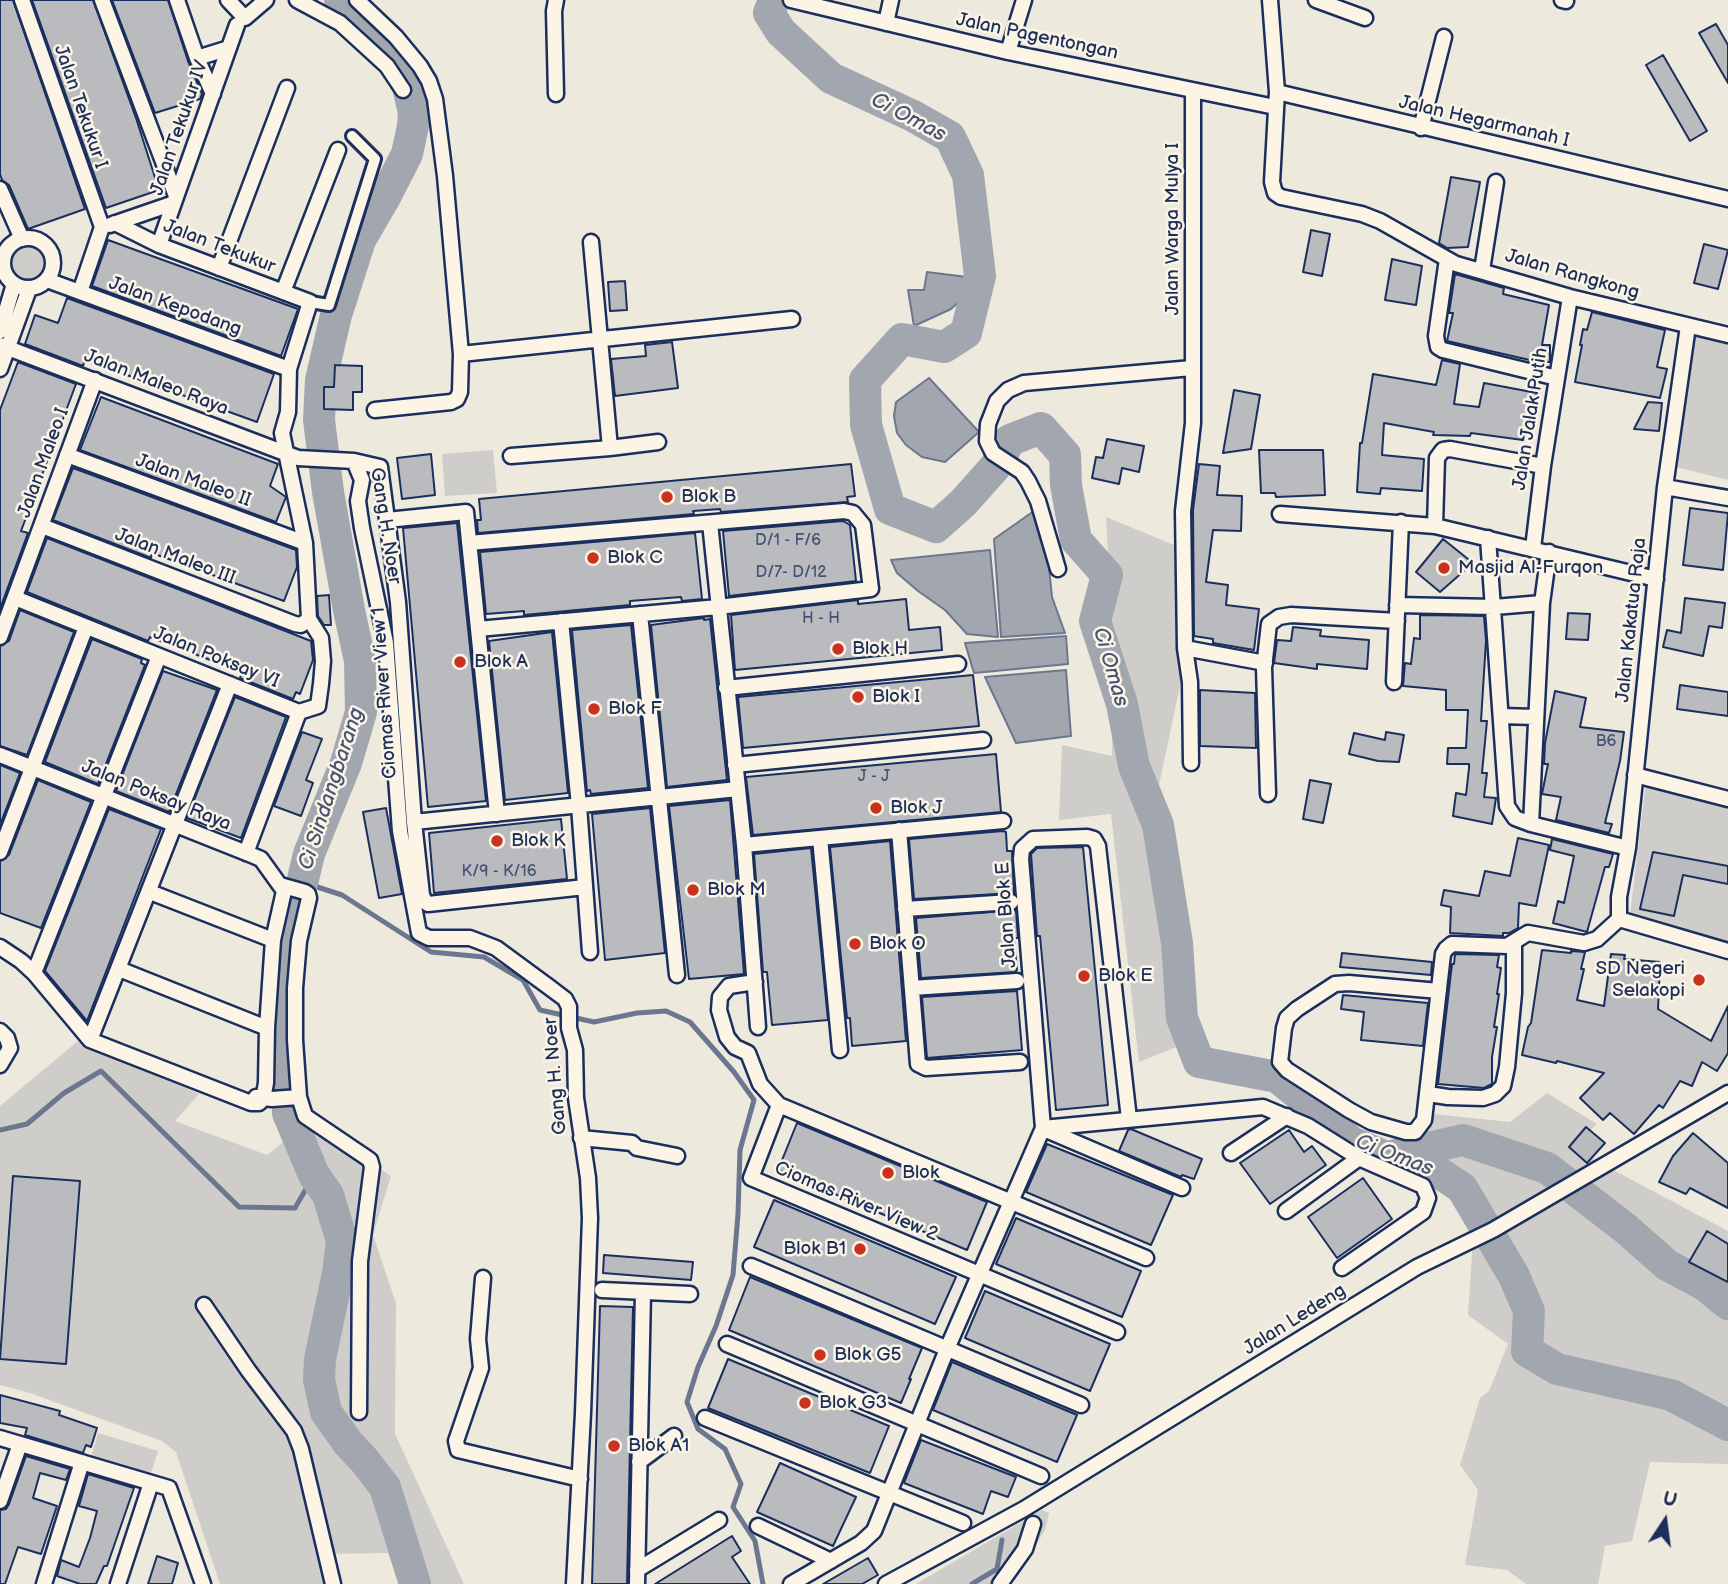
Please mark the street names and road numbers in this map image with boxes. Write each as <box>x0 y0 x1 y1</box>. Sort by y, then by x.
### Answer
street label: Jalan Pagentongan <box>954 9 1120 65</box>
street label: Jalan Tekukur I <box>48 42 112 172</box>
street label: Jalan Tekukur IV <box>146 58 214 198</box>
street label: Jalan Hegarmanah I <box>1397 91 1571 153</box>
street label: Jalan Warga Mulya I <box>1162 143 1184 315</box>
street label: Jalan Tekukur <box>160 215 278 279</box>
street label: Jalan Rangkong <box>1502 245 1642 305</box>
street label: Jalan Kepodang <box>106 272 244 342</box>
street label: Jalan Maleo Raya <box>81 345 231 421</box>
street label: Jalan Jalak Putih <box>1508 346 1554 492</box>
street label: Jalan Maleo I <box>14 405 74 521</box>
street label: Jalan Maleo II <box>132 450 254 512</box>
street label: Gang H. Noer <box>365 466 405 586</box>
street label: Jalan Maleo III <box>112 524 238 590</box>
street label: Jalan Kakatua Raja <box>1612 537 1652 703</box>
street label: Ciomas River View 1 <box>368 606 402 780</box>
street label: Jalan Poksay VI <box>150 622 282 694</box>
street label: Jalan Poksay Raya <box>78 756 234 836</box>
street label: Jalan Blok E <box>992 861 1022 969</box>
street label: Gang H. Noer <box>540 1016 572 1136</box>
street label: Ciomas River View 2 <box>771 1157 941 1247</box>
street label: Jalan Ledeng <box>1240 1279 1350 1361</box>

